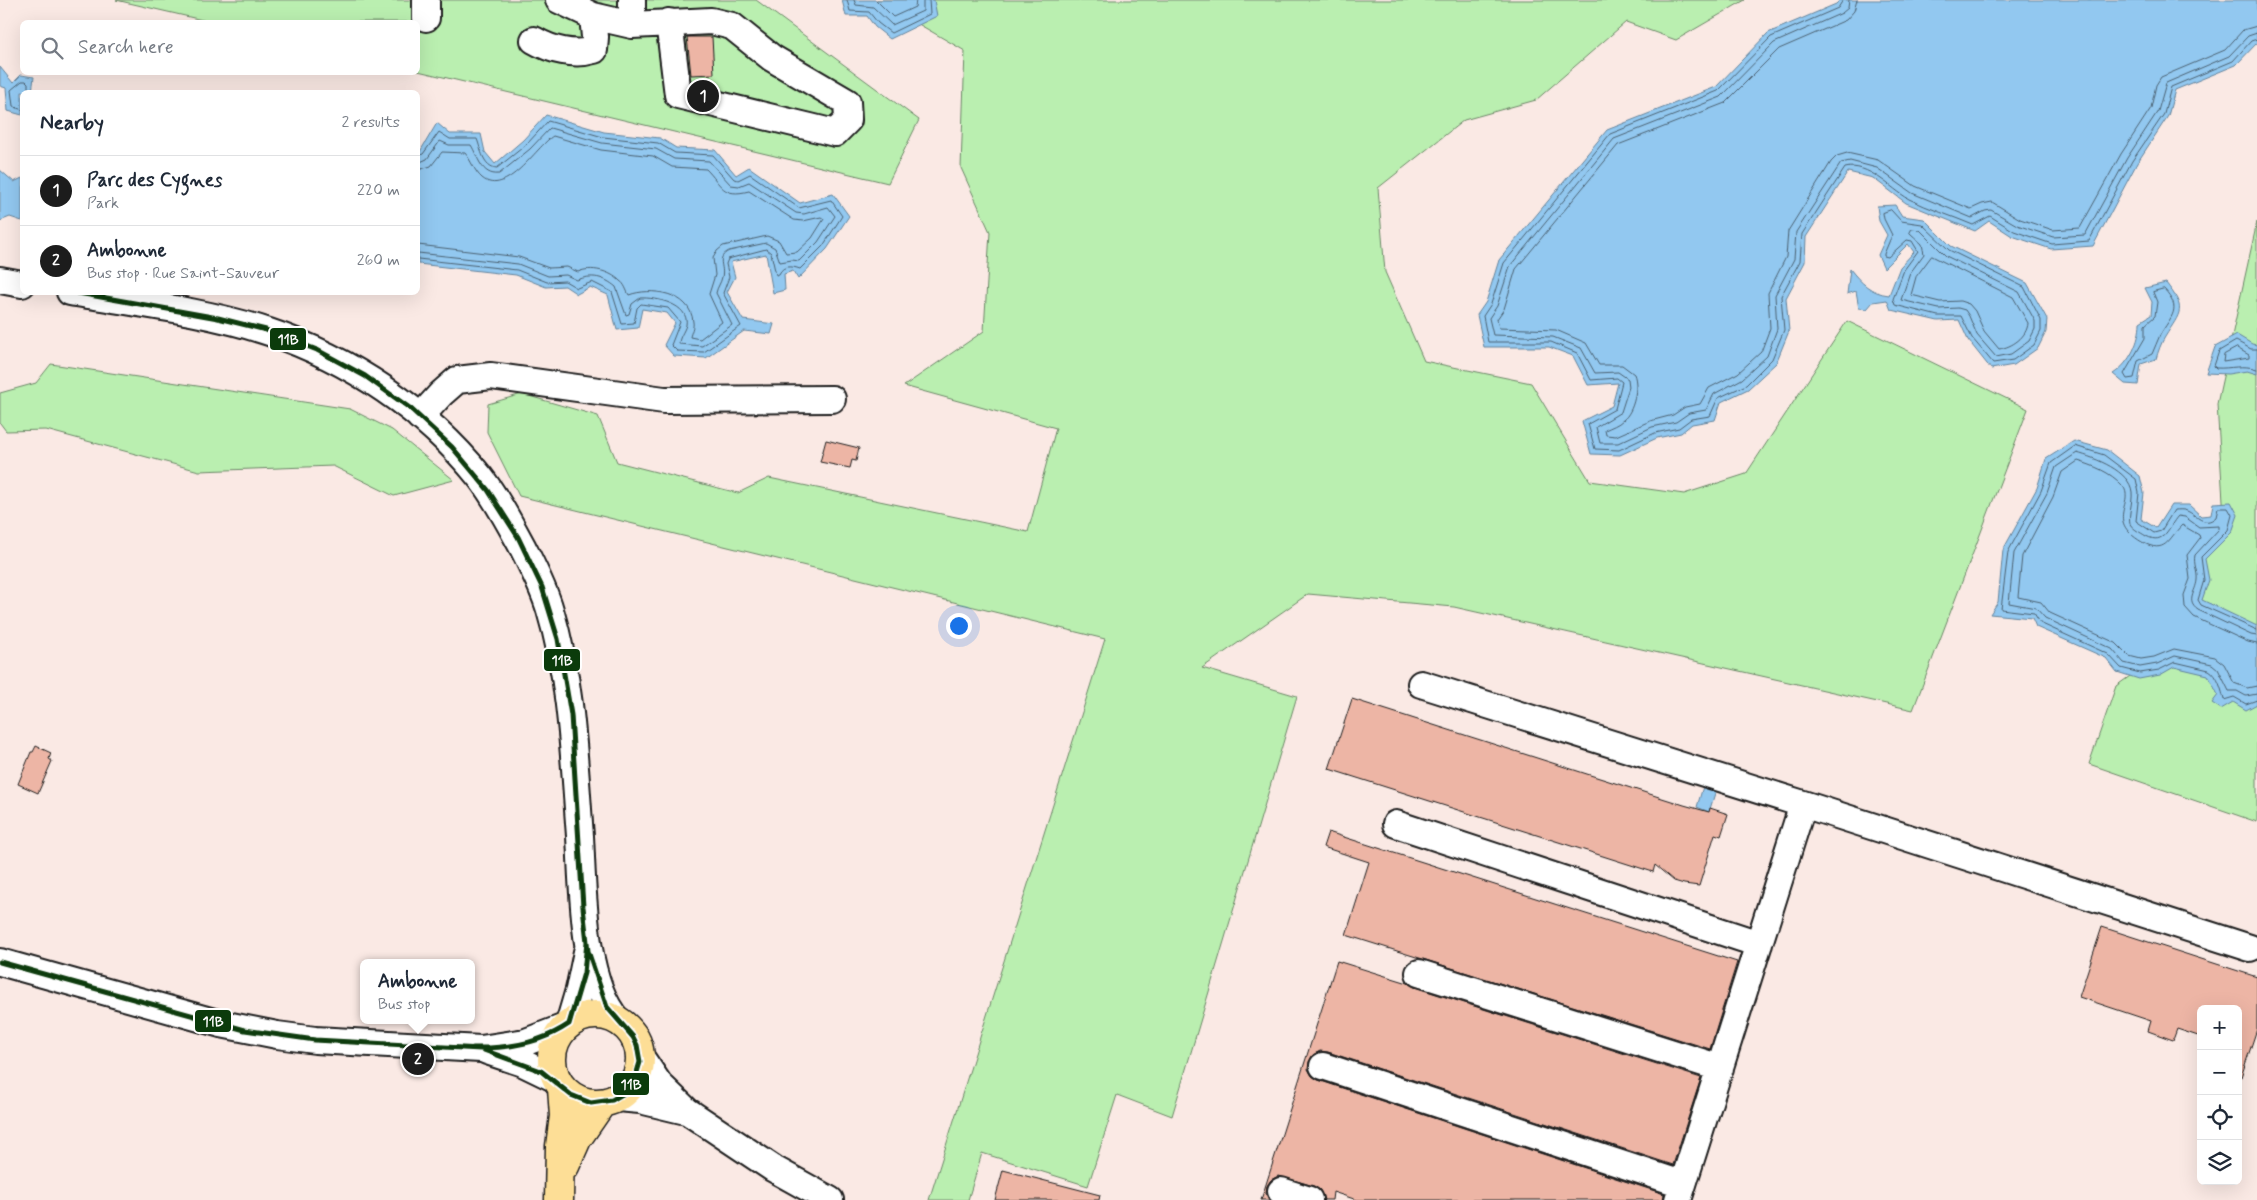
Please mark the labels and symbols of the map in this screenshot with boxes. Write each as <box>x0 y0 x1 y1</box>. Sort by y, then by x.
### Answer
pin: 1 <box>687 77 719 115</box>
line badge: 11B <box>269 327 307 351</box>
text: 11B <box>277 331 299 349</box>
your location <box>946 613 972 639</box>
line badge: 11B <box>543 648 581 672</box>
text: 11B <box>551 652 573 670</box>
line badge: 11B <box>194 1009 232 1033</box>
text: 11B <box>202 1013 224 1031</box>
pin: 2 <box>402 1040 434 1078</box>
line badge: 11B <box>612 1072 650 1096</box>
text: 11B <box>620 1076 642 1094</box>

